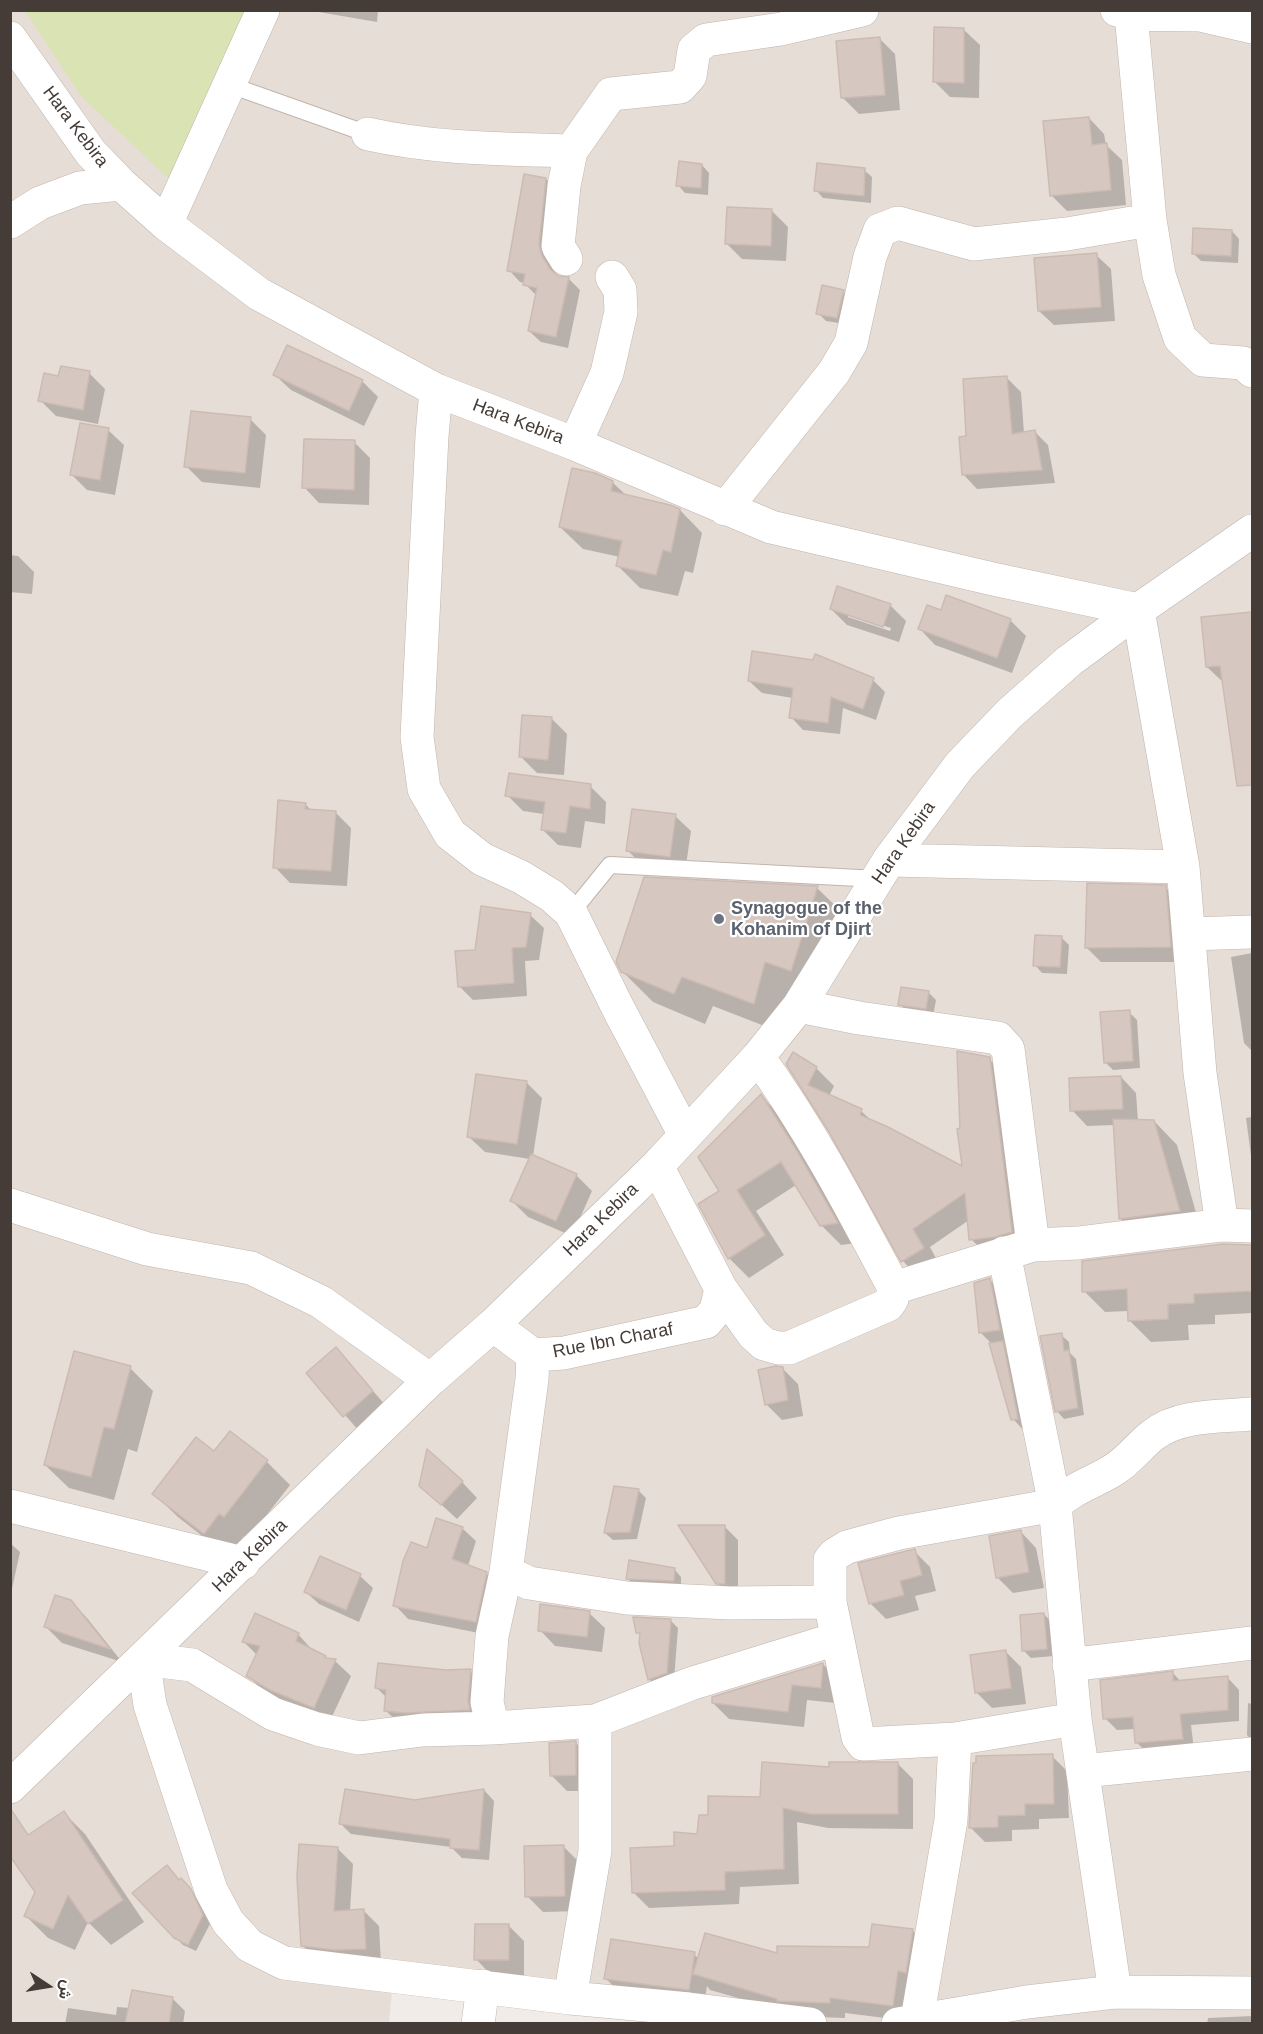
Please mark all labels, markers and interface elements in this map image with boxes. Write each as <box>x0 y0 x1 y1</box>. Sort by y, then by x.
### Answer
street label: Hara Kebira <box>37 82 113 172</box>
street label: Hara Kebira <box>469 395 567 449</box>
street label: Hara Kebira <box>868 797 940 889</box>
place label: Synagogue of the Kohanim of Djirt <box>731 898 882 940</box>
marker: Synagogue of the Kohanim of Djirt <box>712 912 726 926</box>
street label: Hara Kebira <box>559 1179 643 1261</box>
street label: Rue Ibn Charaf <box>551 1319 675 1363</box>
street label: Hara Kebira <box>208 1515 292 1597</box>
north arrow <box>18 1956 78 2016</box>
text: ش <box>56 1979 76 2001</box>

